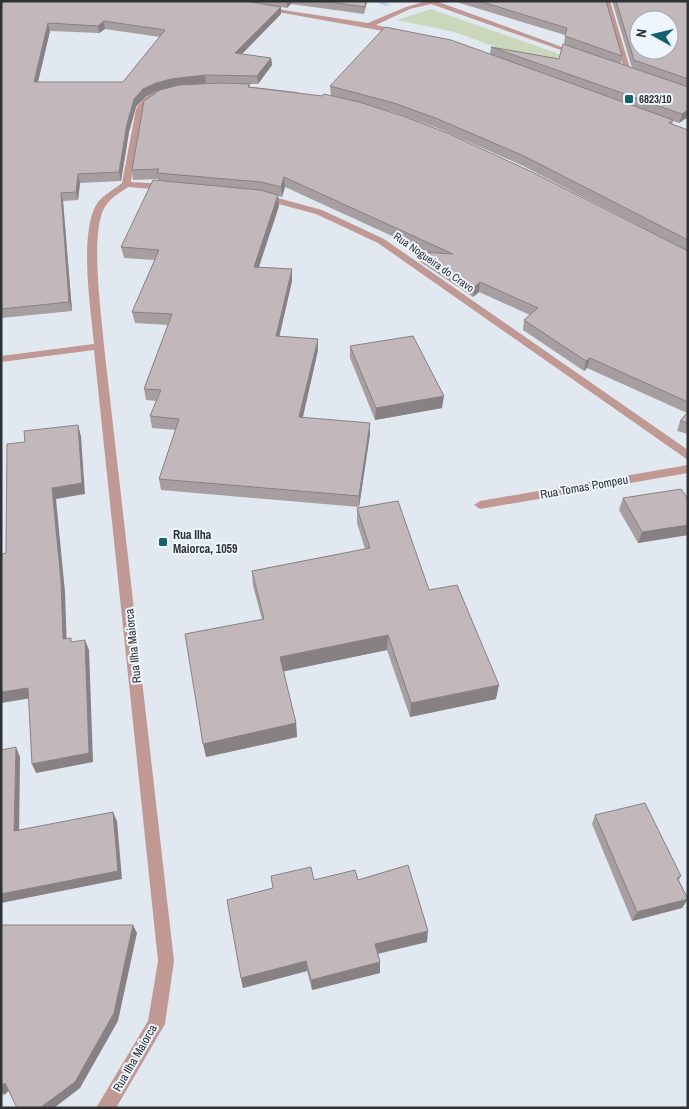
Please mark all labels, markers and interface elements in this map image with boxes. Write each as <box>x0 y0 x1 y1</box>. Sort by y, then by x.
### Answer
north arrow <box>629 10 679 60</box>
text: N <box>632 28 651 39</box>
place label: 6823/10 <box>639 92 672 106</box>
marker: 6823/10 <box>623 93 635 105</box>
street label: Rua Nogueira do Cravo <box>391 229 477 295</box>
street label: Rua Tomas Pompeu <box>539 471 629 503</box>
place label: Rua Ilha Maiorca, 1059 <box>173 527 238 557</box>
marker: Rua Ilha Maiorca, 1059 <box>157 536 169 548</box>
street label: Rua Ilha Maiorca <box>121 607 145 684</box>
street label: Rua Ilha Maiorca <box>109 1021 161 1094</box>

